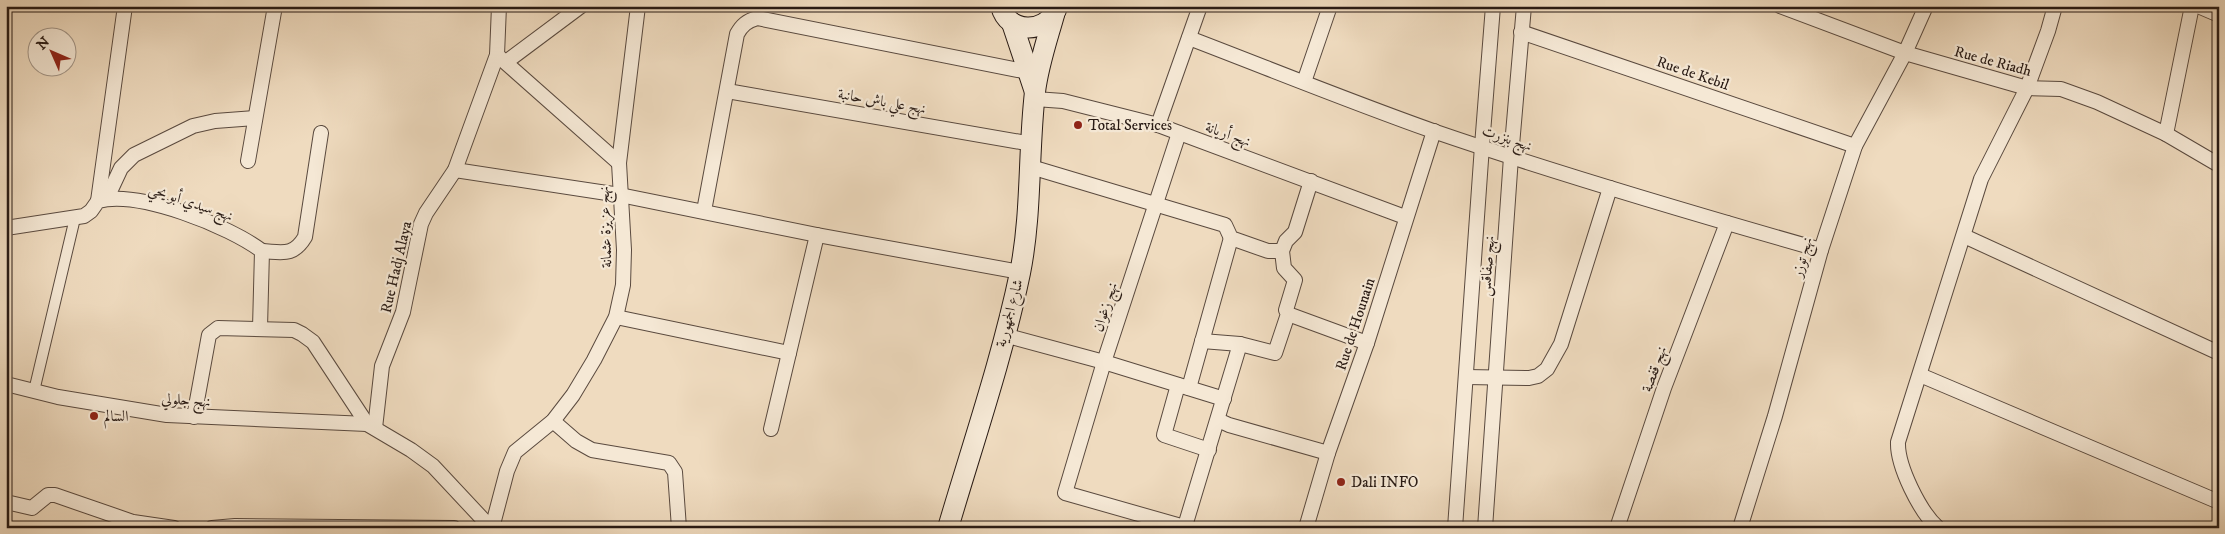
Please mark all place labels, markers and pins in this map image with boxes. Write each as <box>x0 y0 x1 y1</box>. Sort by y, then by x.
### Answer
place label: Total Services <box>1088 116 1172 135</box>
marker: Total Services <box>1072 119 1084 131</box>
place label: السالم <box>104 407 128 429</box>
marker: السالم <box>88 410 100 422</box>
place label: Dali INFO <box>1351 473 1418 492</box>
marker: Dali INFO <box>1335 476 1347 488</box>

